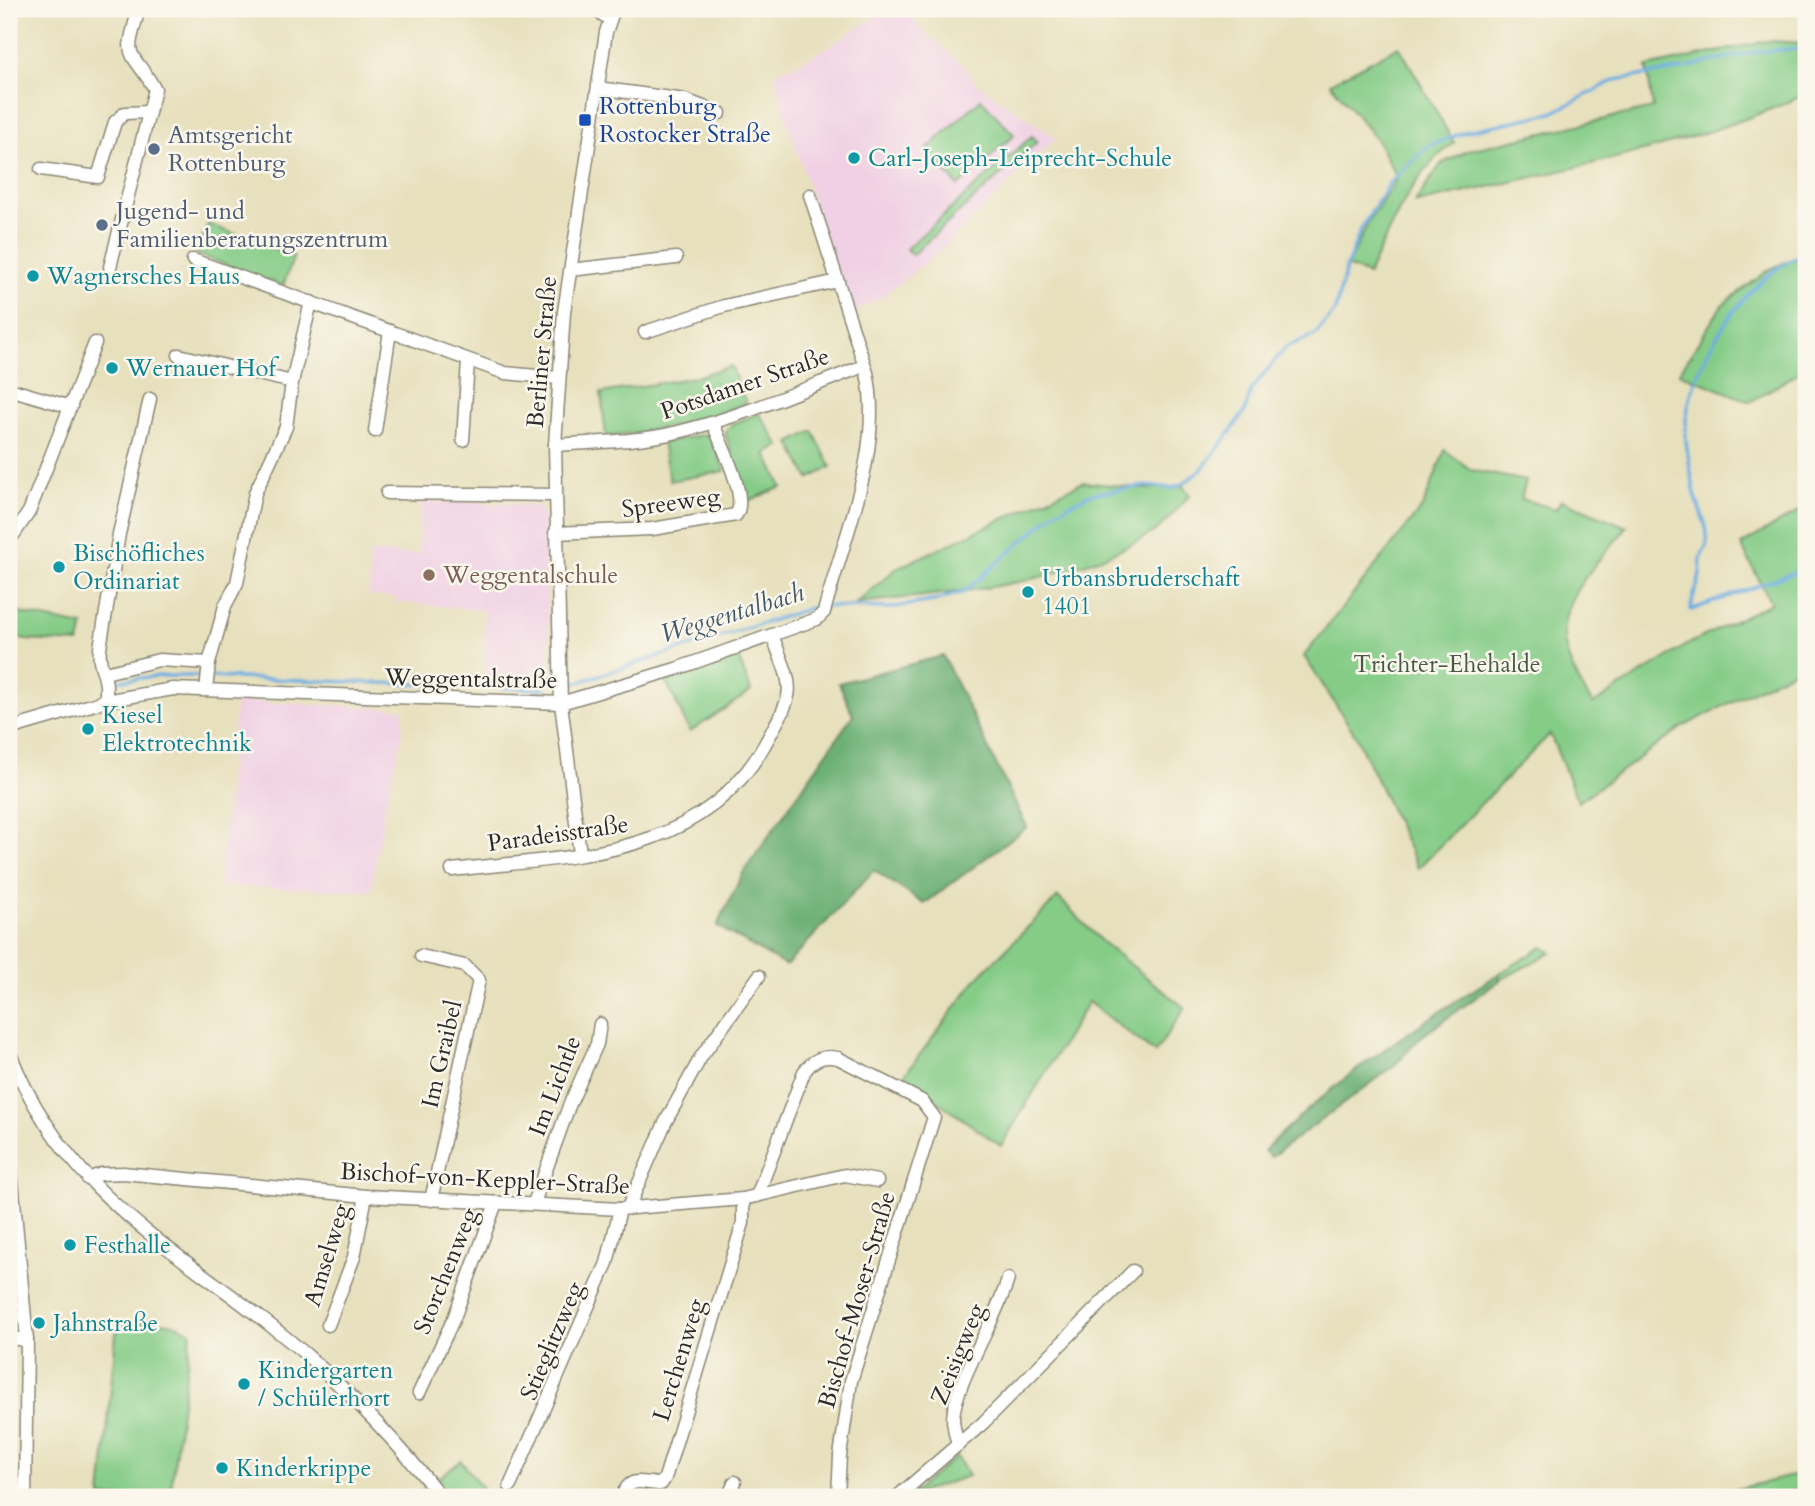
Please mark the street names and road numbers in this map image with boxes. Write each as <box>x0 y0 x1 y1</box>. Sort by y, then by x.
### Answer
street label: Berliner Straße <box>519 275 565 429</box>
street label: Potsdamer Straße <box>656 340 834 428</box>
street label: Spreeweg <box>620 480 723 526</box>
street label: Weggentalstraße <box>383 661 558 697</box>
street label: Paradeisstraße <box>485 808 631 860</box>
street label: Im Graibel <box>414 997 470 1111</box>
street label: Im Lichtle <box>521 1031 589 1141</box>
street label: Bischof-von-Keppler-Straße <box>339 1155 631 1203</box>
street label: Bischof-Moser-Straße <box>810 1188 904 1412</box>
street label: Amselweg <box>296 1199 358 1311</box>
street label: Storchenweg <box>406 1202 487 1339</box>
street label: Stieglitzweg <box>512 1276 592 1405</box>
street label: Lerchenweg <box>645 1294 713 1425</box>
street label: Zeisigweg <box>923 1298 993 1410</box>

